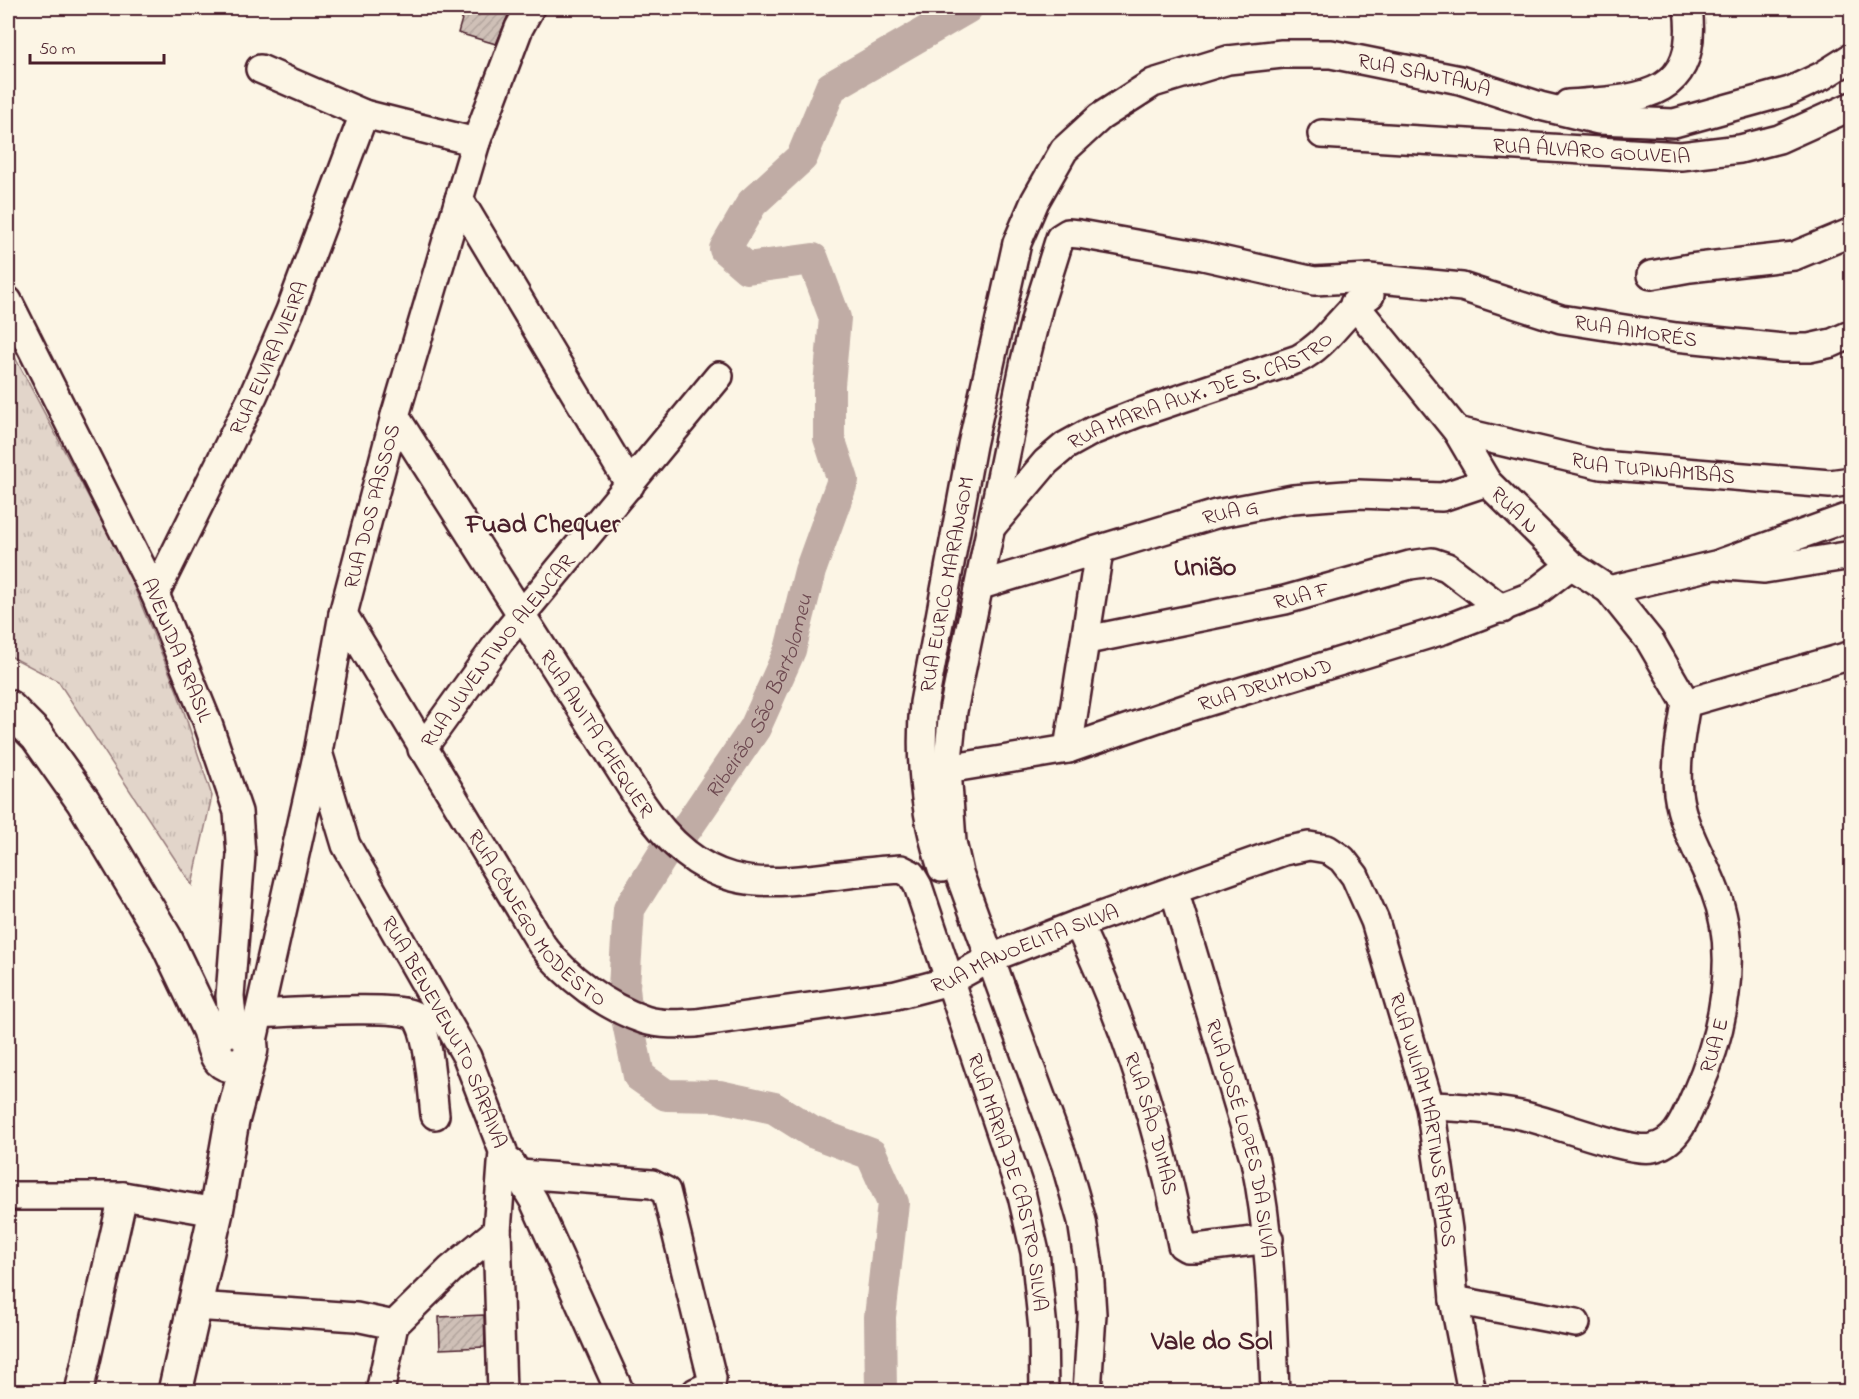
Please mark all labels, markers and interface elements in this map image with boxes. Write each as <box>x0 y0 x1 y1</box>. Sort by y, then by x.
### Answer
scale bar <box>30 27 164 65</box>
text: 50 m <box>39 37 76 63</box>
street label: RUA SANTANA <box>1355 47 1494 106</box>
street label: RUA ÁLVARO GOUVEIA <box>1492 131 1692 173</box>
street label: RUA ELVIRA VIEIRA <box>223 277 317 441</box>
street label: RUA AIMORÉS <box>1572 308 1699 356</box>
street label: RUA MARIA AUX. DE S. CASTRO <box>1063 326 1341 458</box>
street label: RUA DOS PASSOS <box>337 421 409 592</box>
street label: RUA TUPINAMBÁS <box>1568 445 1736 493</box>
street label: RUA EURICO MARANGOM <box>913 474 983 695</box>
street label: RUA N <box>1483 480 1544 542</box>
street label: RUA G <box>1199 493 1261 534</box>
district label: Fuad Chequer <box>464 506 621 545</box>
street label: RUA JUVENTINO ALENCAR <box>415 548 583 755</box>
district label: União <box>1174 549 1236 588</box>
street label: AVENIDA BRASIL <box>132 574 219 727</box>
street label: RUA F <box>1271 575 1334 619</box>
water label: Ribeirão São Bartolomeu <box>698 590 823 806</box>
street label: RUA ANITA CHEQUER <box>531 645 660 824</box>
street label: RUA DRUMOND <box>1195 652 1336 721</box>
street label: RUA CÔNEGO MODESTO <box>459 824 612 1015</box>
street label: RUA MANOELITA SILVA <box>928 898 1123 1002</box>
street label: RUA BENEVENUTO SARAIVA <box>373 911 514 1153</box>
street label: RUA WILIAM MARTINS RAMOS <box>1380 990 1462 1248</box>
street label: RUA E <box>1693 1015 1738 1078</box>
street label: RUA JOSÉ LOPES DA SILVA <box>1196 1016 1281 1259</box>
street label: RUA SÃO DIMAS <box>1115 1049 1184 1198</box>
street label: RUA MARIA DE CASTRO SILVA <box>958 1050 1054 1313</box>
district label: Vale do Sol <box>1150 1323 1273 1362</box>

